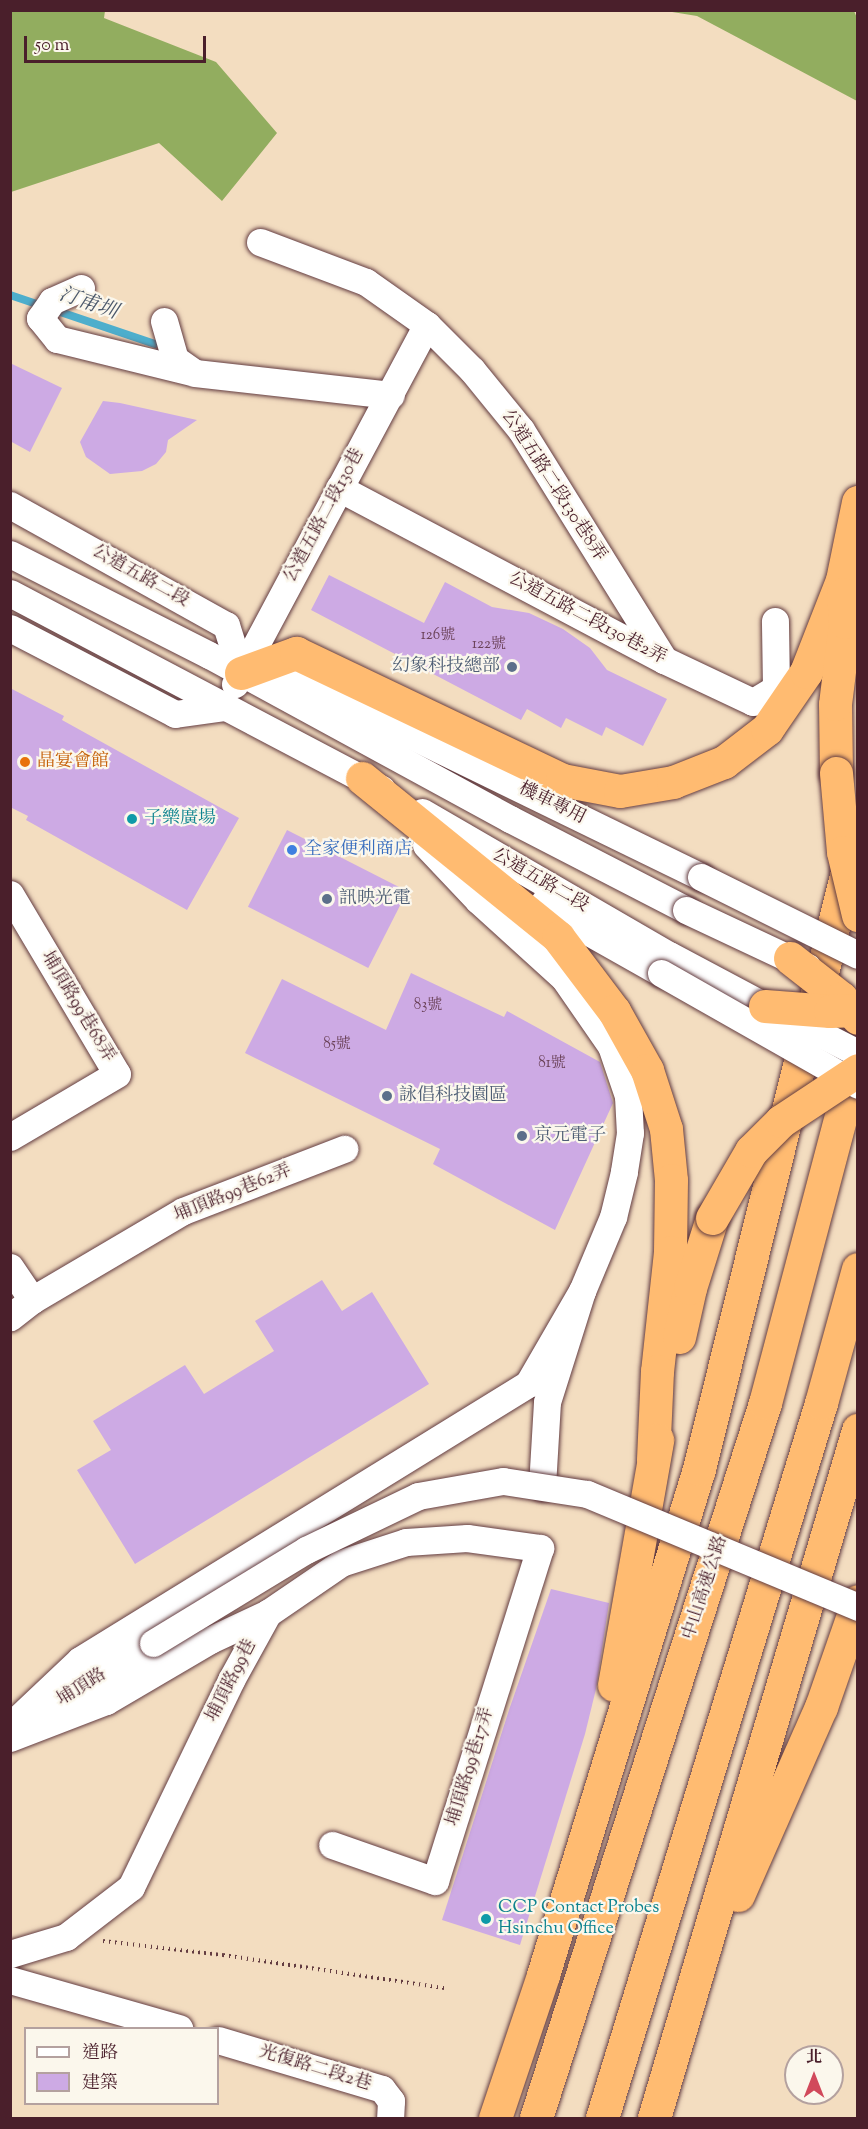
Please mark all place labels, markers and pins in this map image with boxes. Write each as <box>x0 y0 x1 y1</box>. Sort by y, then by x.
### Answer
place label: 幻象科技總部 <box>392 656 500 678</box>
marker: 幻象科技總部 <box>505 660 519 674</box>
place label: 晶宴會館 <box>37 751 109 773</box>
marker: 晶宴會館 <box>18 755 32 769</box>
place label: 子樂廣場 <box>144 808 216 830</box>
marker: 子樂廣場 <box>125 812 139 826</box>
place label: 全家便利商店 <box>304 839 412 861</box>
marker: 全家便利商店 <box>285 843 299 857</box>
place label: 訊映光電 <box>339 888 411 910</box>
marker: 訊映光電 <box>320 892 334 906</box>
place label: 詠倡科技園區 <box>399 1085 507 1107</box>
marker: 詠倡科技園區 <box>380 1089 394 1103</box>
place label: 京元電子 <box>534 1125 606 1147</box>
marker: 京元電子 <box>515 1129 529 1143</box>
place label: CCP Contact Probes Hsinchu Office <box>498 1898 659 1940</box>
marker: CCP Contact Probes Hsinchu Office <box>479 1912 493 1926</box>

